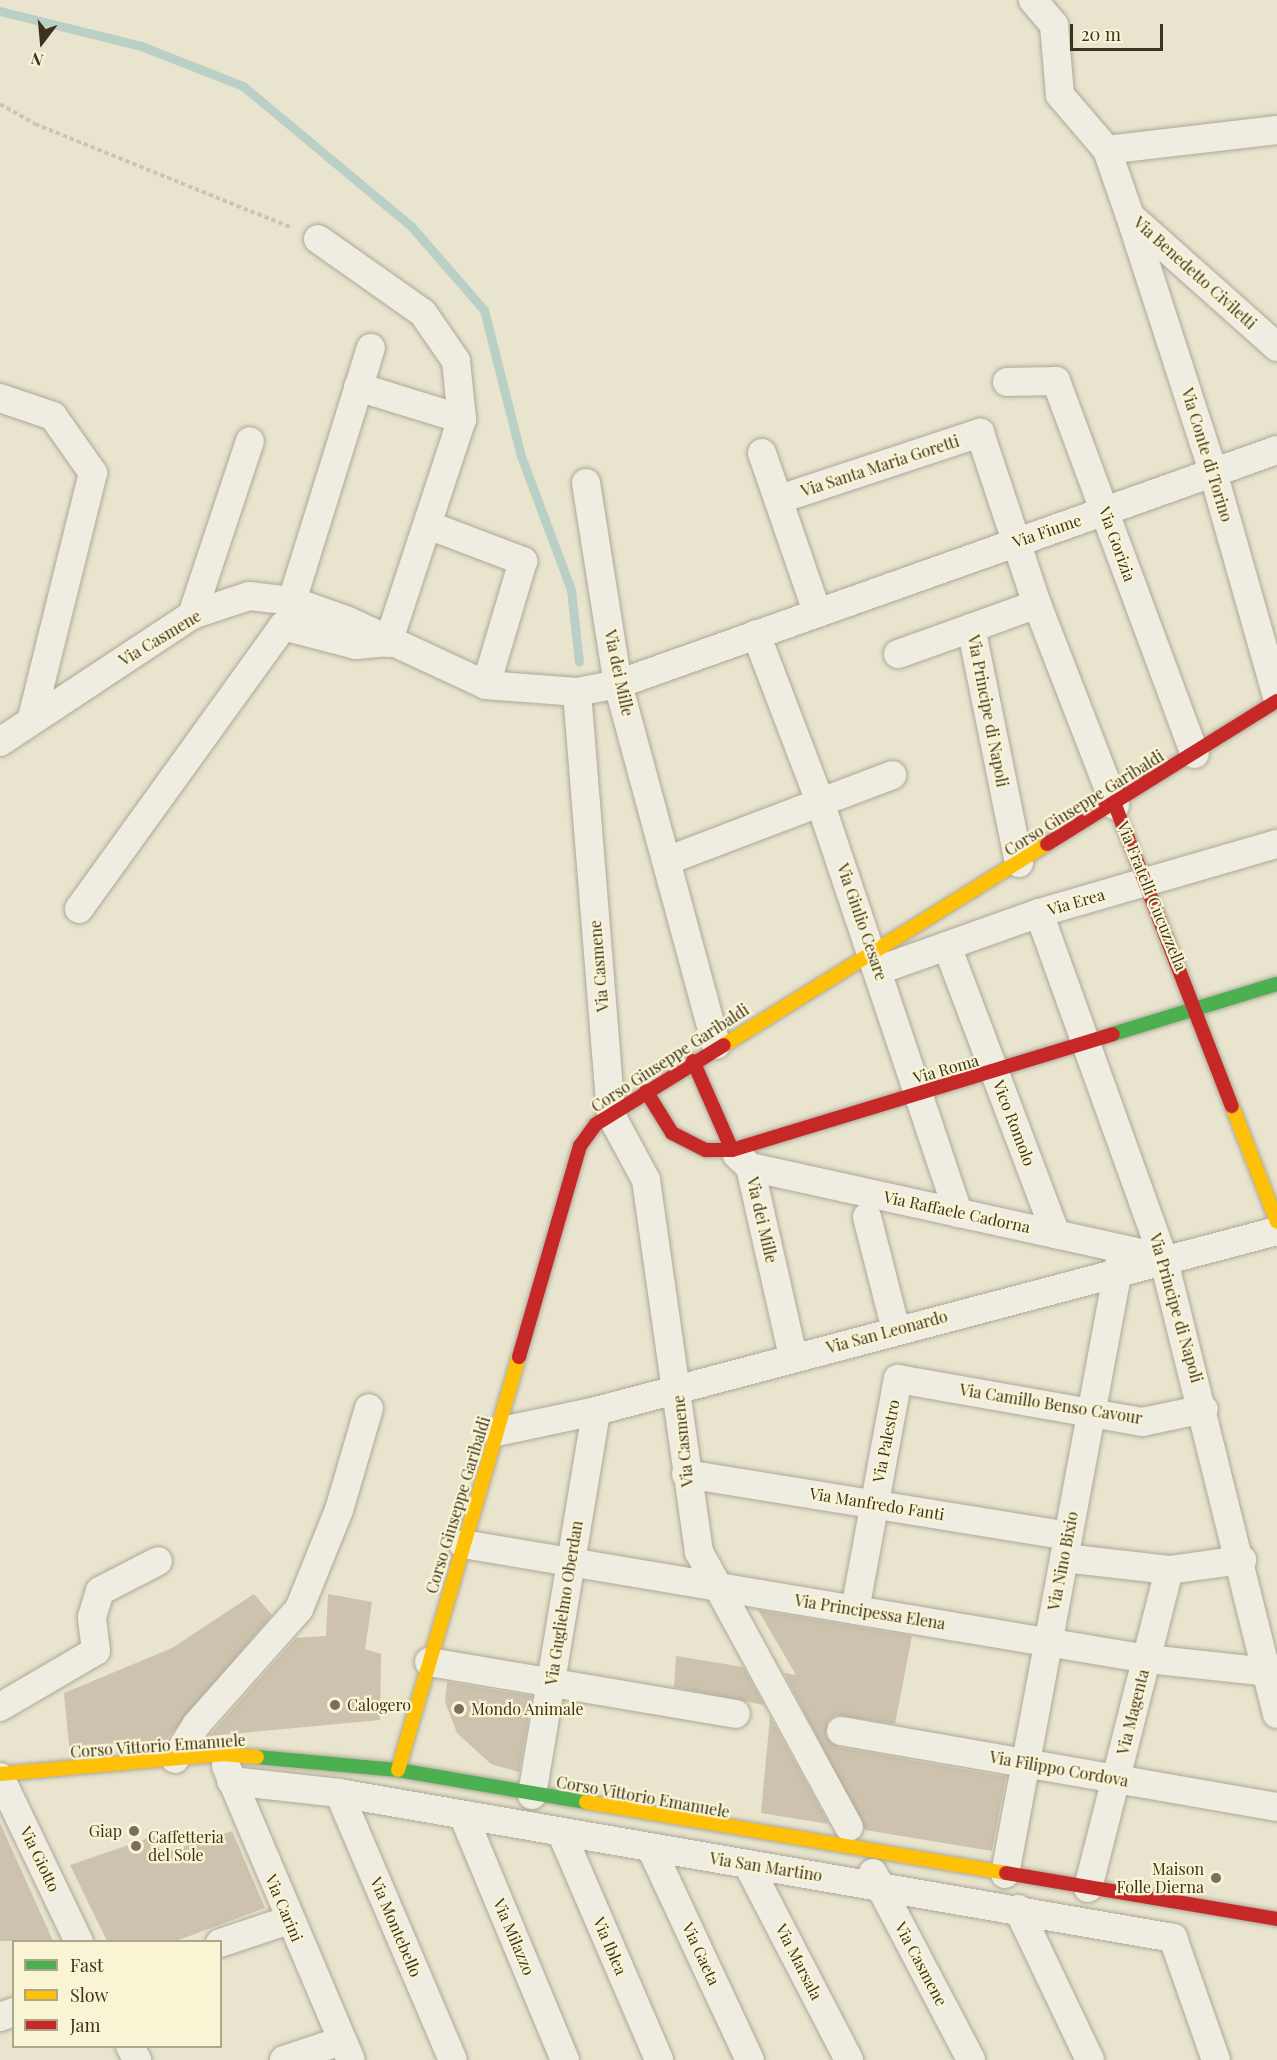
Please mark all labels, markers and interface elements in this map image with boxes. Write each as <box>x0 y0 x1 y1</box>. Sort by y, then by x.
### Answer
north arrow <box>12 12 72 72</box>
scale bar <box>1073 12 1166 50</box>
text: 20 m <box>1081 22 1121 46</box>
text: N <box>28 48 45 71</box>
street label: Via Benedetto Civiletti <box>1130 213 1260 333</box>
street label: Via Conte di Torino <box>1177 386 1237 524</box>
street label: Via Santa Maria Goretti <box>798 431 962 501</box>
street label: Via Gorizia <box>1095 504 1139 584</box>
street label: Via Fiume <box>1010 510 1084 552</box>
street label: Via Casmene <box>115 606 205 670</box>
street label: Via dei Mille <box>600 628 638 718</box>
street label: Via Principe di Napoli <box>964 633 1012 789</box>
street label: Corso Giuseppe Garibaldi <box>1001 746 1167 860</box>
street label: Via Fratelli Cucuzzella <box>1113 818 1191 974</box>
street label: Via Giulio Cesare <box>833 861 891 983</box>
street label: Via Erea <box>1045 885 1107 919</box>
street label: Via Casmene <box>585 919 613 1013</box>
street label: Corso Giuseppe Garibaldi <box>587 1000 753 1116</box>
street label: Via Roma <box>911 1050 981 1088</box>
street label: Vico Romolo <box>989 1078 1039 1168</box>
street label: Via dei Mille <box>743 1175 781 1265</box>
street label: Via Raffaele Cadorna <box>882 1187 1032 1237</box>
street label: Via Principe di Napoli <box>1145 1231 1207 1385</box>
street label: Via San Leonardo <box>824 1307 950 1357</box>
street label: Via Camillo Benso Cavour <box>958 1380 1144 1428</box>
street label: Via Casmene <box>669 1394 697 1488</box>
street label: Via Palestro <box>869 1398 903 1484</box>
street label: Corso Giuseppe Garibaldi <box>422 1414 494 1596</box>
street label: Via Manfredo Fanti <box>808 1484 946 1524</box>
street label: Via Nino Bixio <box>1044 1510 1082 1612</box>
street label: Via Guglielmo Oberdan <box>541 1519 587 1687</box>
street label: Via Principessa Elena <box>793 1591 947 1633</box>
street label: Via Magenta <box>1113 1667 1153 1757</box>
place label: Calogero <box>347 1695 411 1715</box>
marker: Calogero <box>328 1698 342 1712</box>
place label: Mondo Animale <box>471 1699 584 1719</box>
marker: Mondo Animale <box>452 1702 466 1716</box>
street label: Corso Vittorio Emanuele <box>69 1730 247 1762</box>
street label: Via Filippo Cordova <box>988 1747 1130 1791</box>
street label: Corso Vittorio Emanuele <box>554 1772 732 1822</box>
place label: Giap <box>89 1821 122 1841</box>
street label: Via Giotto <box>16 1823 64 1895</box>
marker: Giap <box>127 1824 141 1838</box>
place label: Caffetteria del Sole <box>148 1827 224 1865</box>
marker: Caffetteria del Sole <box>129 1839 143 1853</box>
street label: Via San Martino <box>708 1849 824 1885</box>
place label: Maison Folle Dierna <box>1117 1859 1204 1897</box>
street label: Via Carini <box>261 1871 307 1945</box>
marker: Maison Folle Dierna <box>1209 1871 1223 1885</box>
street label: Via Montebello <box>366 1874 426 1980</box>
street label: Via Milazzo <box>489 1896 539 1978</box>
street label: Via Iblea <box>589 1914 631 1978</box>
street label: Via Casmene <box>891 1919 951 2009</box>
street label: Via Gaeta <box>678 1920 724 1988</box>
street label: Via Marsala <box>772 1921 826 2003</box>
legend <box>12 1940 222 2048</box>
text: Fast <box>70 1953 103 1977</box>
text: Slow <box>70 1983 108 2007</box>
text: Jam <box>70 2013 100 2037</box>

